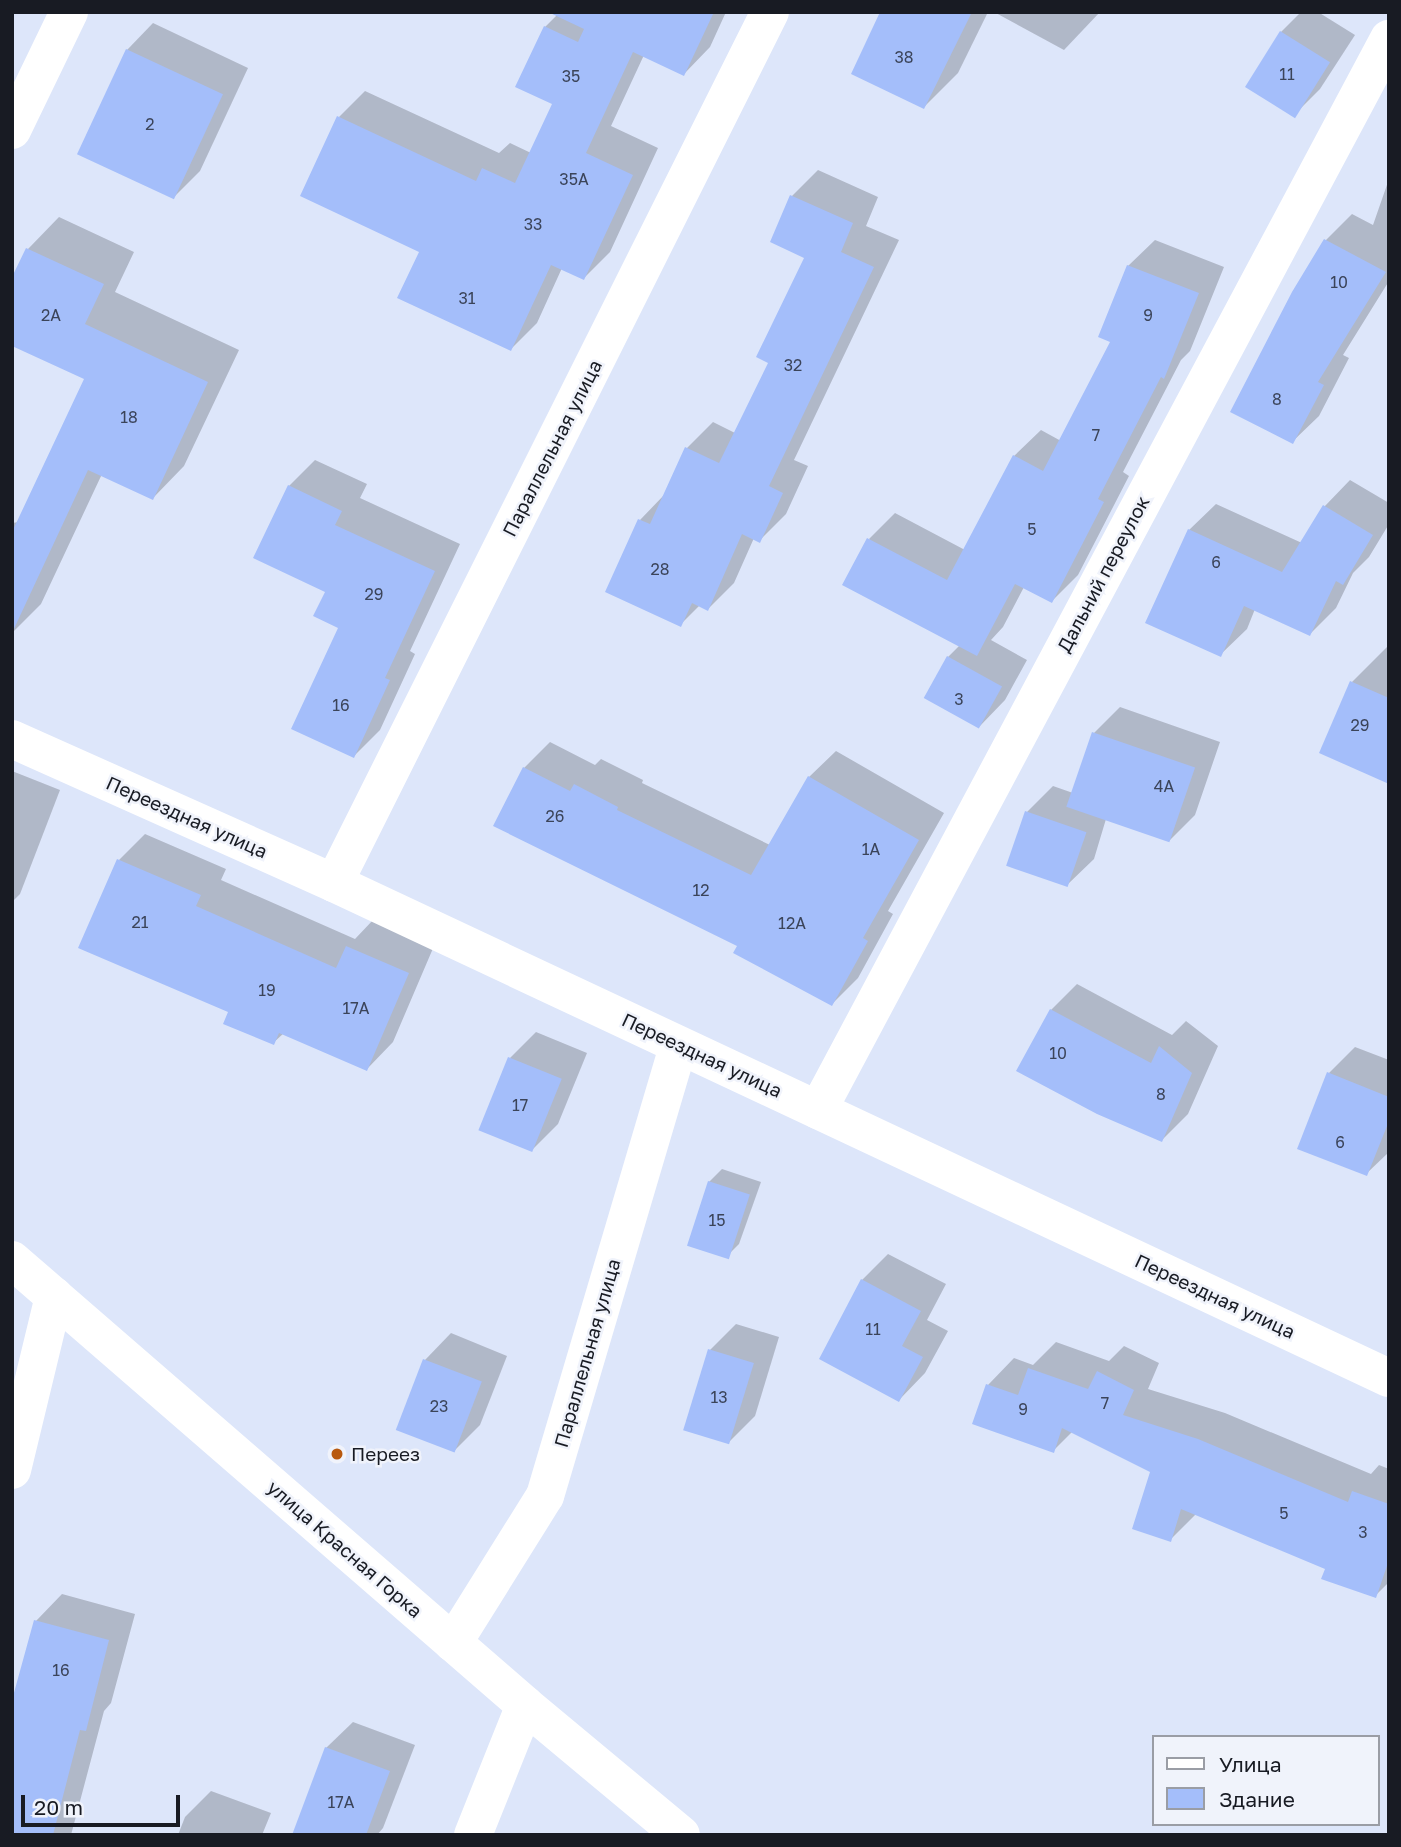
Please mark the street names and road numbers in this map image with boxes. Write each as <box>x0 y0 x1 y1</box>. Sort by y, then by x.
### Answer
street label: Параллельная улица <box>498 356 606 540</box>
street label: Дальний переулок <box>1052 492 1154 656</box>
street label: Переездная улица <box>103 771 271 863</box>
street label: Переездная улица <box>618 1008 786 1102</box>
street label: Переездная улица <box>1131 1249 1299 1343</box>
street label: Параллельная улица <box>549 1256 625 1450</box>
street label: улица Красная Горка <box>263 1476 427 1622</box>

